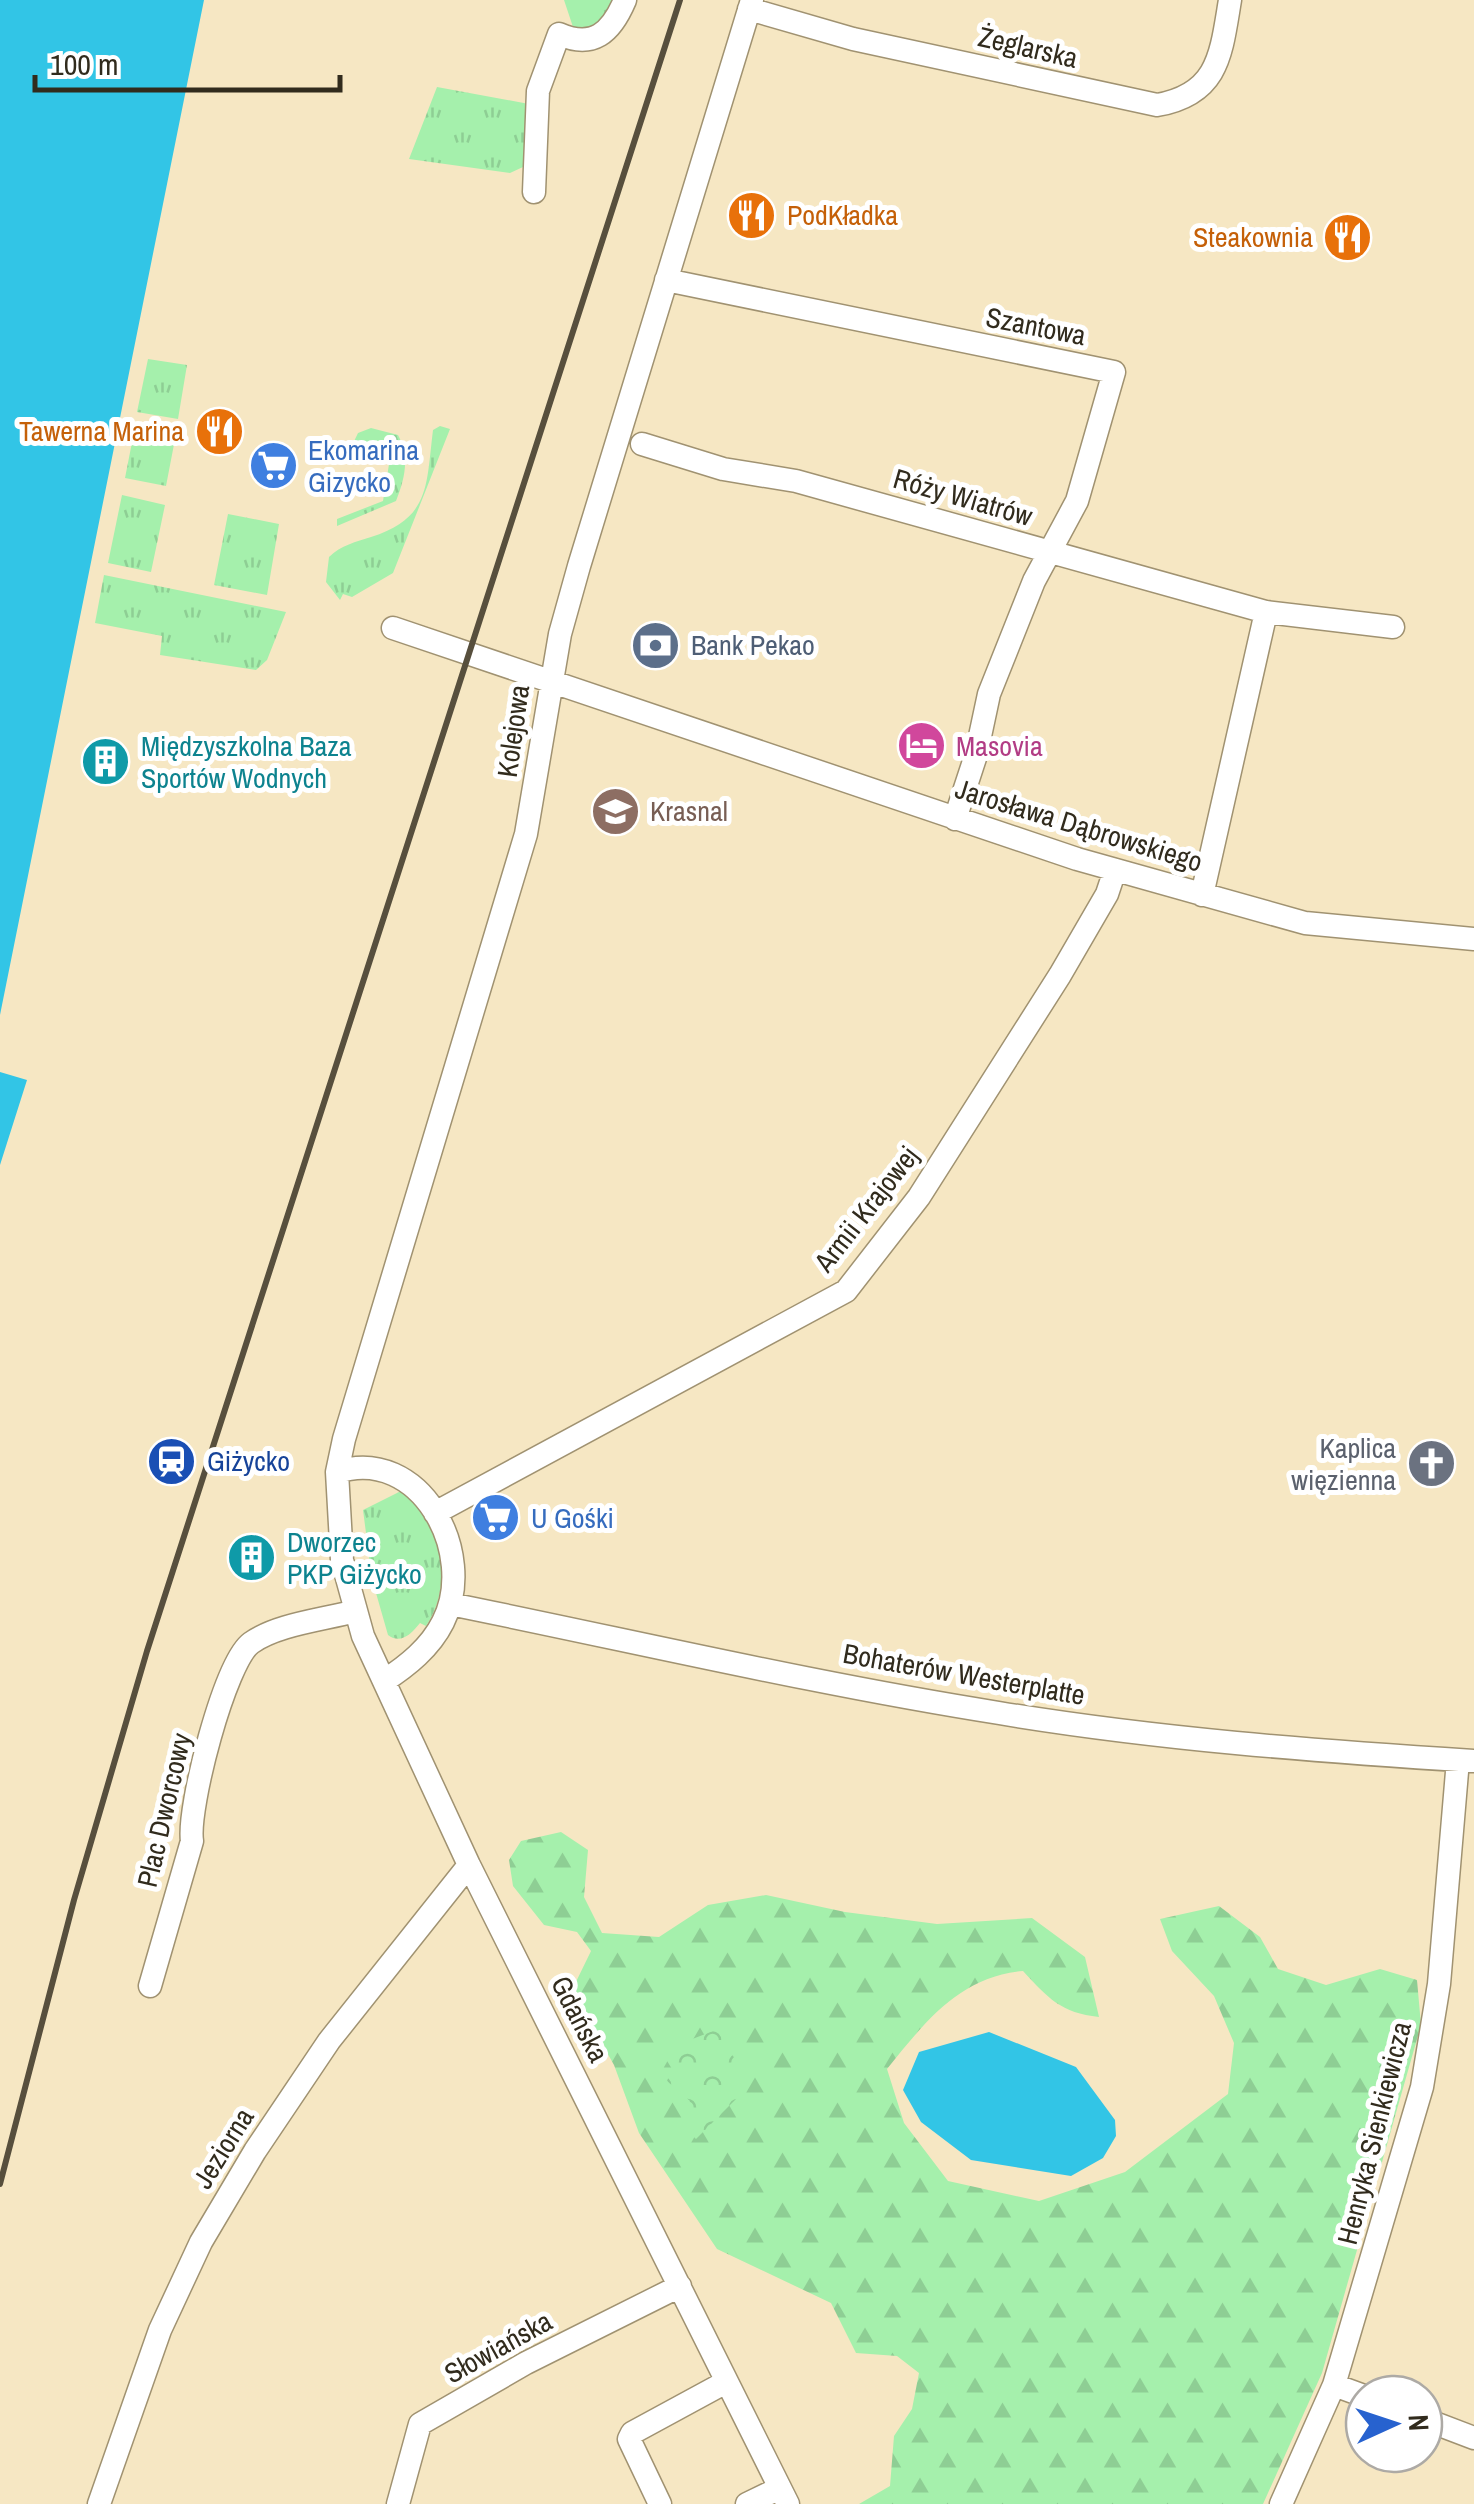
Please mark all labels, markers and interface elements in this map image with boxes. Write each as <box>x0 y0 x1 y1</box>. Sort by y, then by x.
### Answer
street label: Żeglarska <box>975 17 1082 77</box>
scale bar <box>35 30 340 92</box>
text: 100 m <box>50 44 118 84</box>
restaurant icon: PodKładka <box>726 189 778 241</box>
place label: PodKładka <box>787 196 898 234</box>
restaurant icon: Steakownia <box>1322 211 1374 263</box>
place label: Steakownia <box>1193 218 1313 256</box>
street label: Szantowa <box>983 298 1089 354</box>
restaurant icon: Tawerna Marina <box>193 405 245 457</box>
place label: Tawerna Marina <box>19 412 184 450</box>
place label: Ekomarina Gizycko <box>308 431 419 501</box>
supermarket icon: Ekomarina Gizycko <box>247 440 299 492</box>
street label: Róży Wiatrów <box>889 459 1037 535</box>
bank icon: Bank Pekao <box>630 619 682 671</box>
place label: Bank Pekao <box>691 626 815 664</box>
street label: Kolejowa <box>488 682 538 780</box>
hotel icon: Masovia <box>895 720 947 772</box>
place label: Międzyszkolna Baza Sportów Wodnych <box>141 727 352 797</box>
place label: Masovia <box>956 727 1043 765</box>
building icon: Międzyszkolna Baza Sportów Wodnych <box>80 736 132 788</box>
street label: Jarosława Dąbrowskiego <box>951 769 1207 881</box>
school or university icon: Krasnal <box>589 785 641 837</box>
place label: Krasnal <box>650 792 728 830</box>
street label: Armii Krajowej <box>804 1138 927 1280</box>
place label: Kaplica więzienna <box>1291 1429 1396 1499</box>
station icon: Giżycko <box>146 1435 198 1487</box>
church icon: Kaplica więzienna <box>1405 1438 1457 1490</box>
place label: Giżycko <box>207 1442 290 1480</box>
supermarket icon: U Gośki <box>470 1492 522 1544</box>
place label: U Gośki <box>531 1499 614 1537</box>
place label: Dworzec PKP Giżycko <box>287 1523 422 1593</box>
building icon: Dworzec PKP Giżycko <box>226 1532 278 1584</box>
street label: Bohaterów Westerplatte <box>840 1634 1088 1714</box>
street label: Plac Dworcowy <box>128 1729 200 1891</box>
street label: Gdańska <box>542 1969 618 2069</box>
street label: Henryka Sienkiewicza <box>1328 2017 1420 2248</box>
street label: Jeziorna <box>184 2100 263 2195</box>
street label: Słowiańska <box>437 2302 559 2392</box>
north arrow <box>1344 2374 1444 2474</box>
text: N <box>1400 2413 1438 2432</box>

